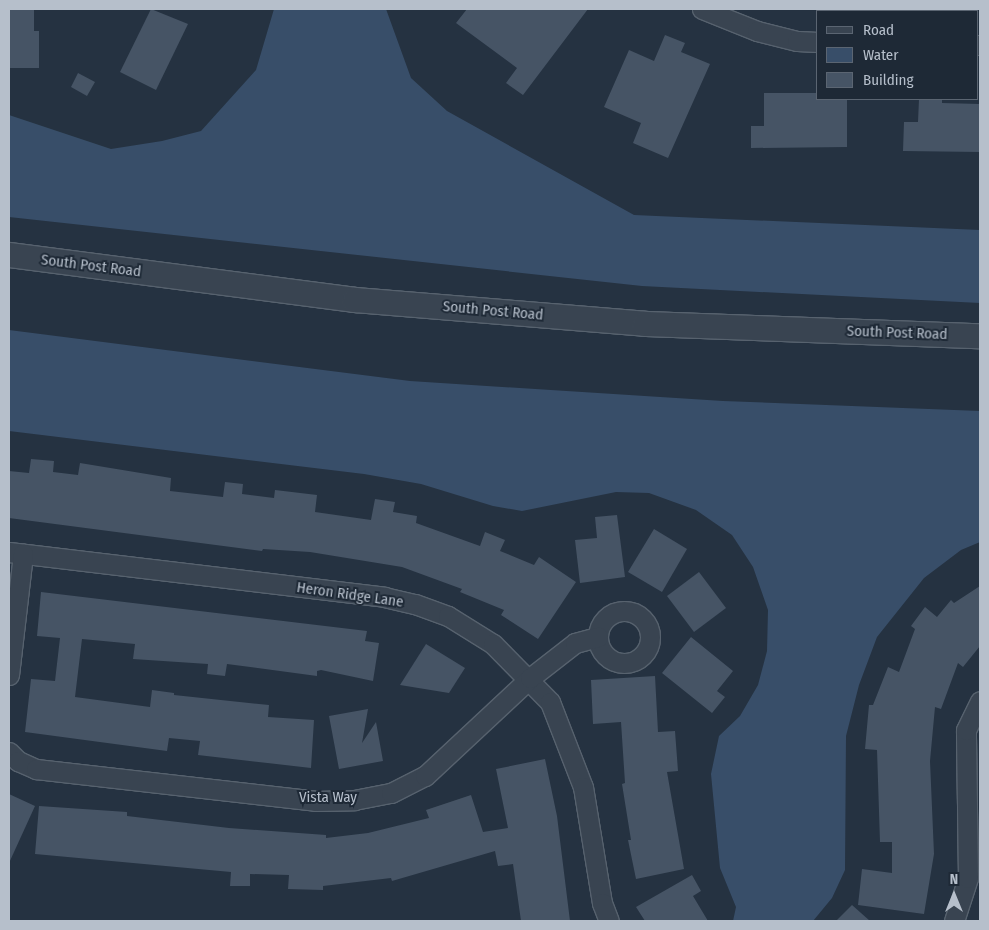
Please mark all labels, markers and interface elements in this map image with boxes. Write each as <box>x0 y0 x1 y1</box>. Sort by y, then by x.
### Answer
legend <box>816 10 979 100</box>
text: Road <box>863 21 894 39</box>
text: Water <box>863 46 898 64</box>
text: Building <box>863 71 914 89</box>
street label: South Post Road <box>40 251 142 281</box>
street label: South Post Road <box>442 298 544 324</box>
street label: South Post Road <box>846 322 948 344</box>
street label: Heron Ridge Lane <box>295 579 405 611</box>
street label: Vista Way <box>299 789 357 807</box>
north arrow <box>929 870 979 920</box>
text: N <box>950 871 958 888</box>

